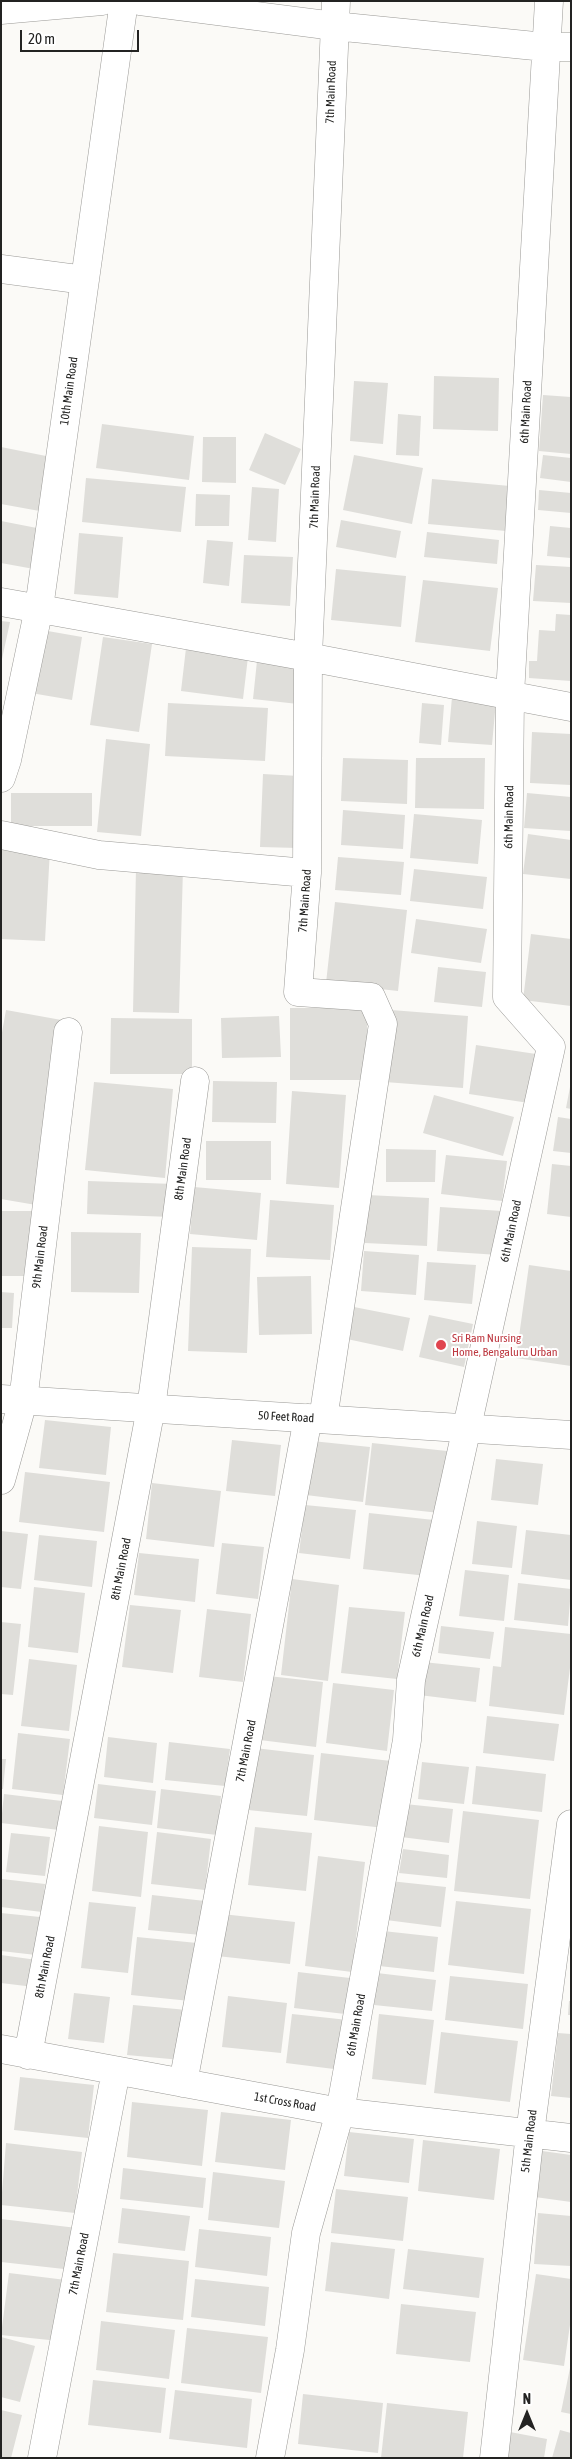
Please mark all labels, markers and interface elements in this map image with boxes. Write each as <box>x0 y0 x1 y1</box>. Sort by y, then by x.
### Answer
scale bar <box>22 20 141 52</box>
text: 20 m <box>28 30 55 47</box>
street label: 7th Main Road <box>323 60 339 124</box>
street label: 10th Main Road <box>57 356 81 426</box>
street label: 6th Main Road <box>517 380 535 444</box>
street label: 7th Main Road <box>307 465 323 529</box>
street label: 6th Main Road <box>501 785 517 849</box>
street label: 7th Main Road <box>296 869 314 933</box>
street label: 8th Main Road <box>171 1137 195 1201</box>
street label: 6th Main Road <box>497 1199 525 1263</box>
street label: 9th Main Road <box>29 1225 51 1289</box>
place label: Sri Ram Nursing Home, Bengaluru Urban <box>452 1331 558 1359</box>
marker: Sri Ram Nursing Home, Bengaluru Urban <box>434 1338 448 1352</box>
street label: 50 Feet Road <box>257 1408 315 1426</box>
street label: 8th Main Road <box>108 1537 134 1601</box>
street label: 6th Main Road <box>409 1594 437 1658</box>
street label: 7th Main Road <box>233 1719 259 1783</box>
street label: 8th Main Road <box>32 1935 58 1999</box>
street label: 6th Main Road <box>343 1993 369 2057</box>
street label: 1st Cross Road <box>253 2089 317 2115</box>
street label: 5th Main Road <box>518 2109 540 2173</box>
street label: 7th Main Road <box>66 2232 92 2296</box>
north arrow <box>502 2389 552 2439</box>
text: N <box>523 2391 531 2407</box>

